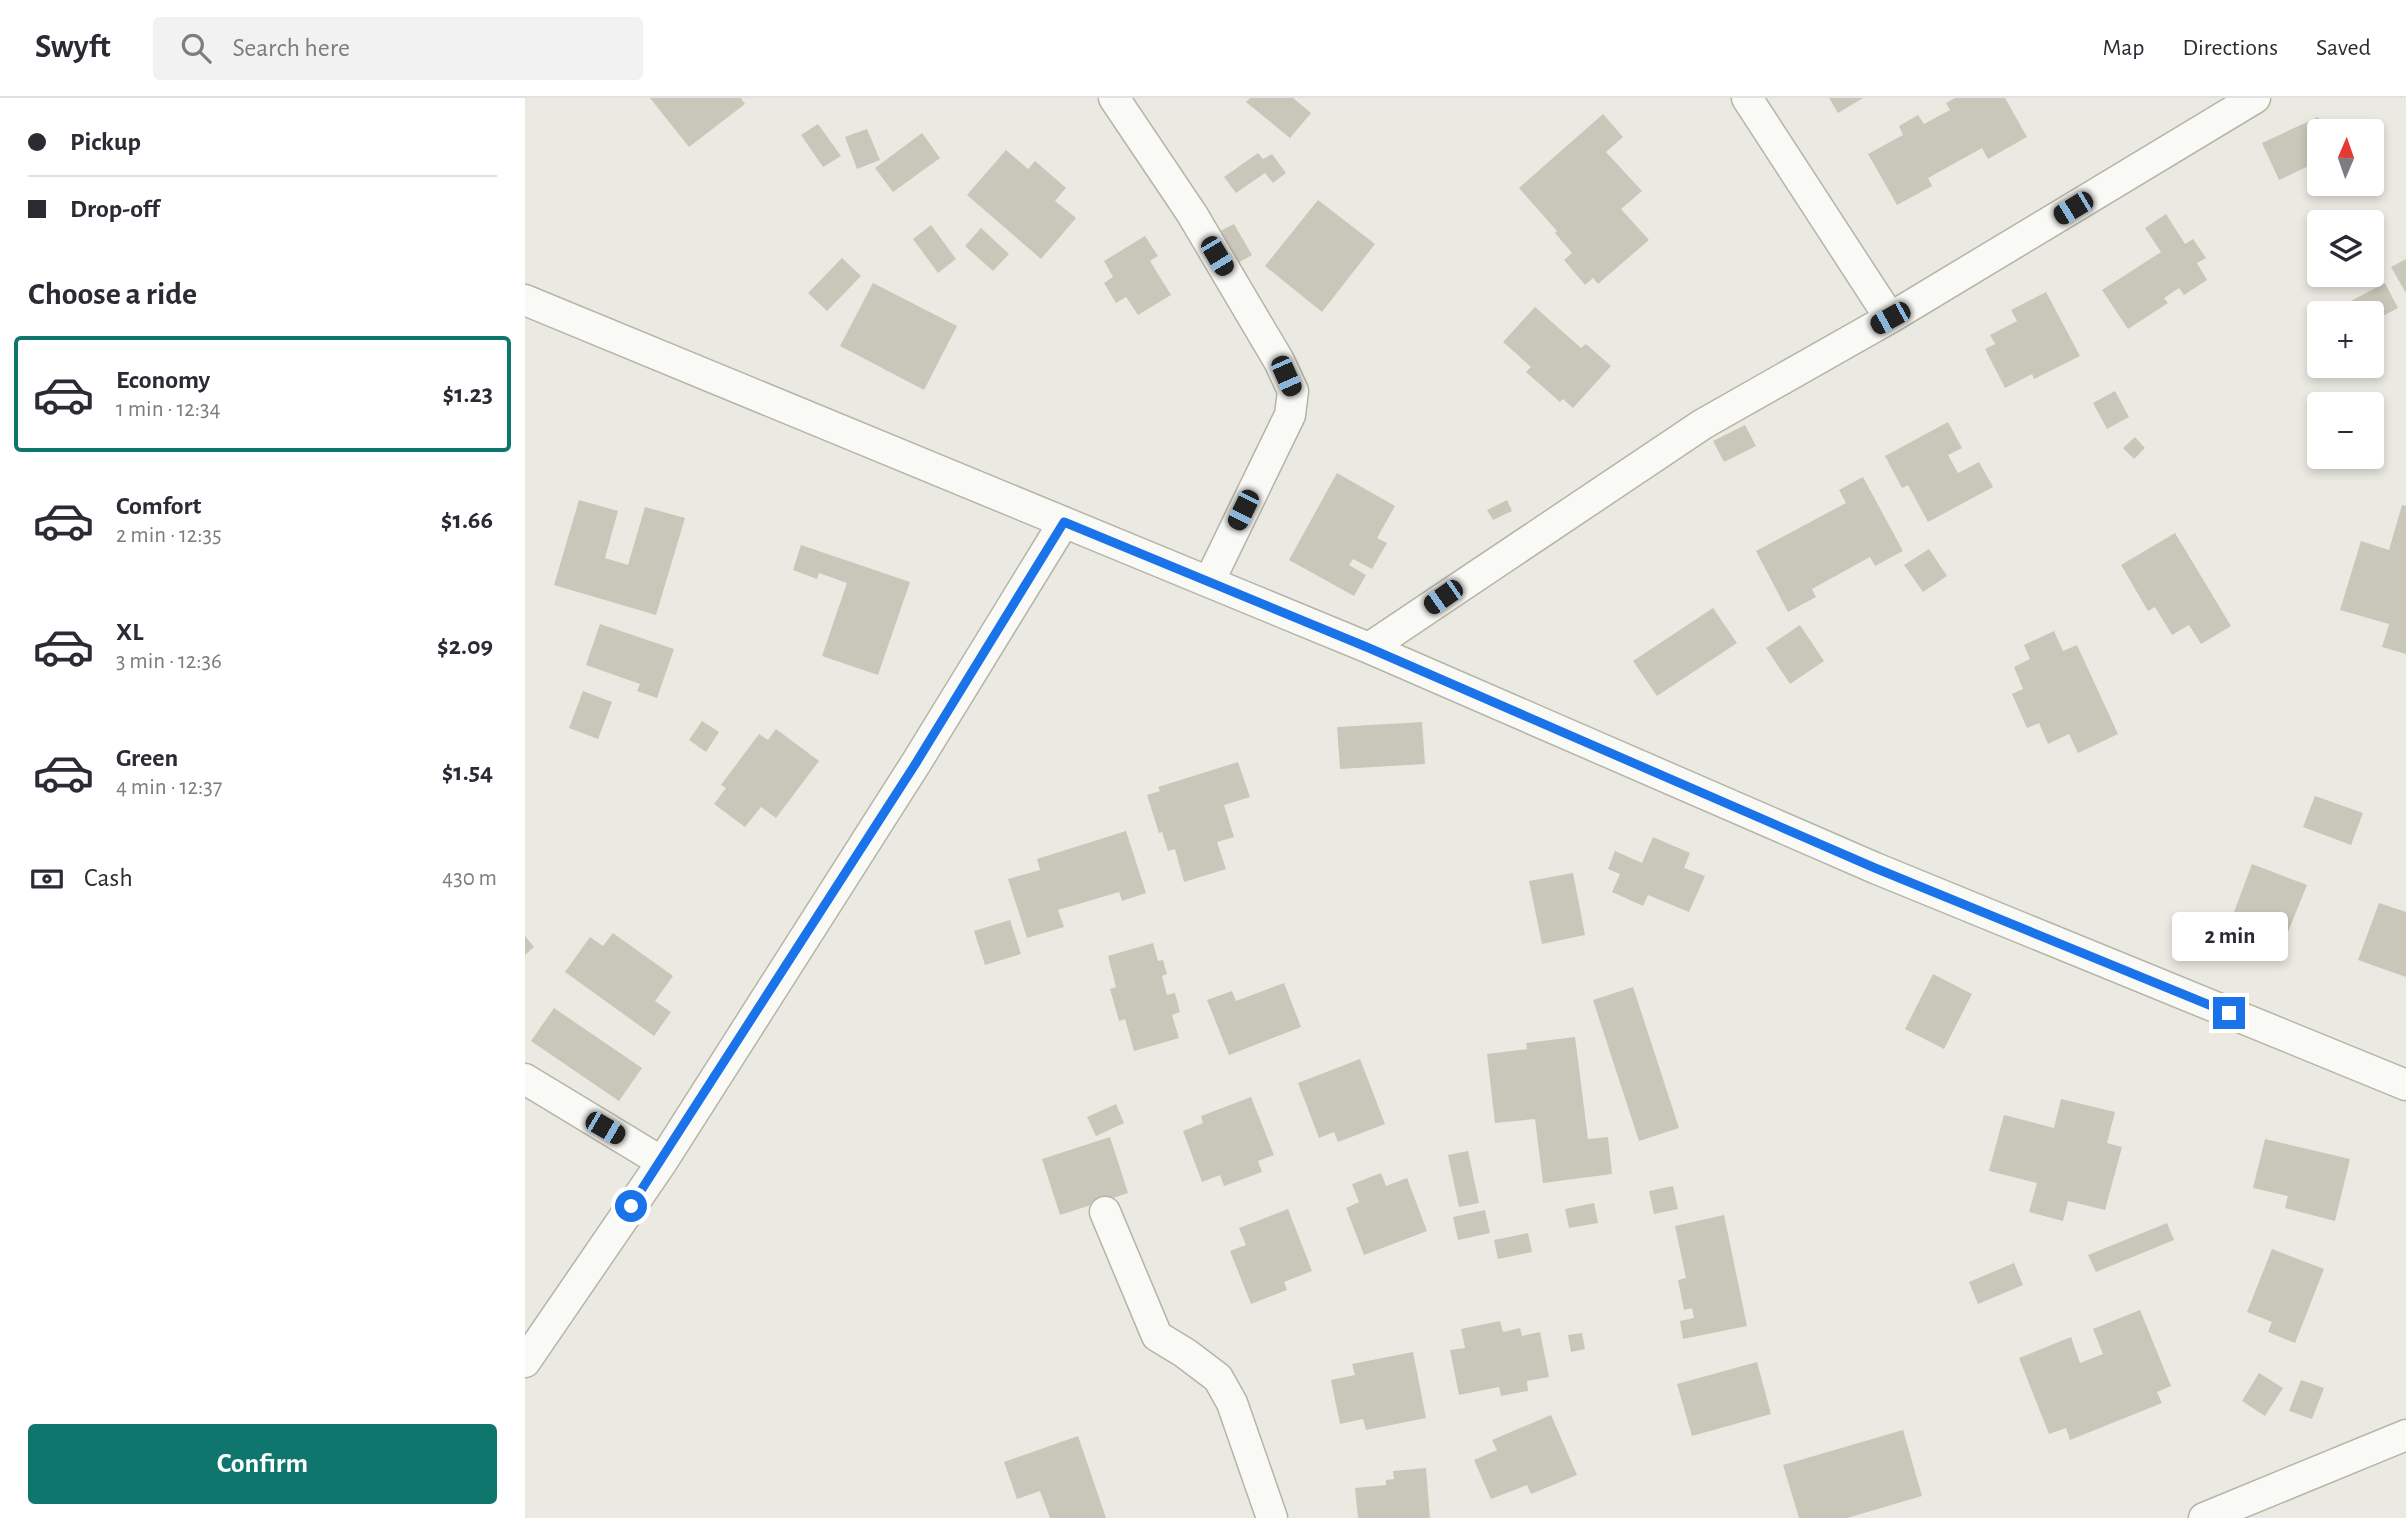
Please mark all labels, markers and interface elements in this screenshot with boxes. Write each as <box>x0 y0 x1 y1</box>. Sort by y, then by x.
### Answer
search box <box>153 17 643 80</box>
icon: search <box>177 29 215 67</box>
text: Swyft <box>35 31 111 64</box>
text: Search here <box>233 35 350 61</box>
text: Map <box>2102 36 2144 60</box>
text: Directions <box>2182 36 2278 60</box>
text: Saved <box>2316 36 2371 60</box>
north arrow <box>2307 119 2383 196</box>
map controls <box>2307 119 2384 469</box>
text: Pickup <box>70 129 141 155</box>
car <box>2050 188 2097 228</box>
text: Drop-off <box>70 196 159 222</box>
button: layers <box>2307 210 2384 287</box>
car <box>1198 233 1237 279</box>
text: Choose a ride <box>28 278 197 310</box>
car <box>1867 299 1914 337</box>
button: + <box>2307 301 2384 378</box>
car <box>1268 353 1305 399</box>
icon: car <box>32 363 95 426</box>
text: Economy <box>116 367 210 393</box>
text: $1.23 <box>443 381 493 407</box>
button: − <box>2307 392 2384 469</box>
text: 1 min · 12:34 <box>116 398 221 421</box>
car <box>1225 487 1262 533</box>
icon: car <box>32 489 95 552</box>
text: Comfort <box>116 493 201 519</box>
text: $1.66 <box>441 507 493 533</box>
text: 2 min · 12:35 <box>116 524 222 547</box>
car <box>1420 576 1467 618</box>
icon: car <box>32 615 95 678</box>
text: XL <box>116 619 143 645</box>
text: $2.09 <box>437 633 493 659</box>
text: 3 min · 12:36 <box>116 650 222 673</box>
icon: car <box>32 741 95 804</box>
text: Green <box>116 745 178 771</box>
text: $1.54 <box>442 759 493 785</box>
text: 4 min · 12:37 <box>116 776 222 799</box>
icon: cash <box>28 860 66 898</box>
text: Cash <box>84 865 133 891</box>
text: 430 m <box>442 867 497 890</box>
callout: 2 min <box>2171 912 2287 960</box>
text: 2 min <box>2204 925 2256 948</box>
route end <box>2213 997 2245 1029</box>
car <box>582 1108 629 1148</box>
route start <box>615 1190 647 1222</box>
button: Confirm <box>28 1424 497 1504</box>

